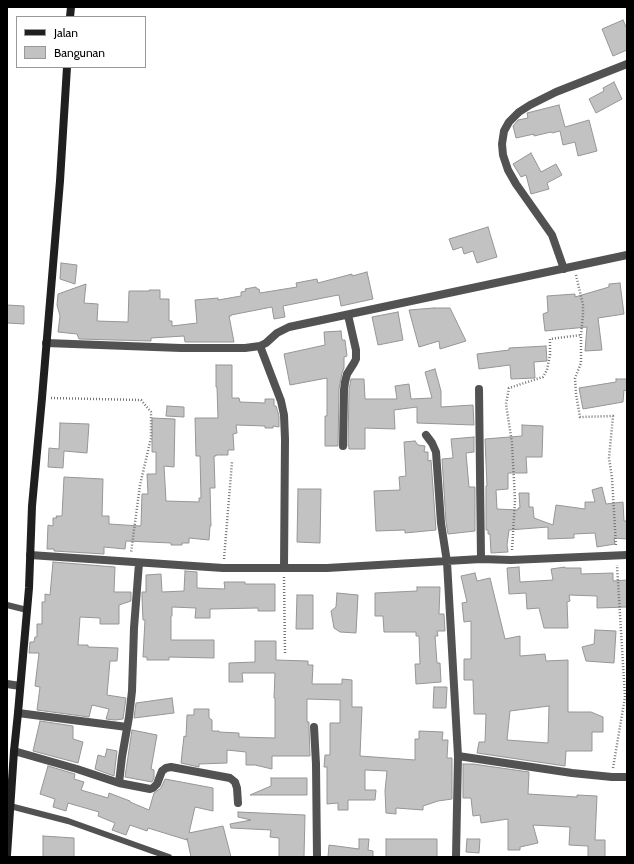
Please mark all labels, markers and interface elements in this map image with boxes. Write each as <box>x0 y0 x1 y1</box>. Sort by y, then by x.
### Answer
legend <box>16 16 146 68</box>
text: Jalan <box>54 25 78 40</box>
text: Bangunan <box>54 45 105 60</box>

